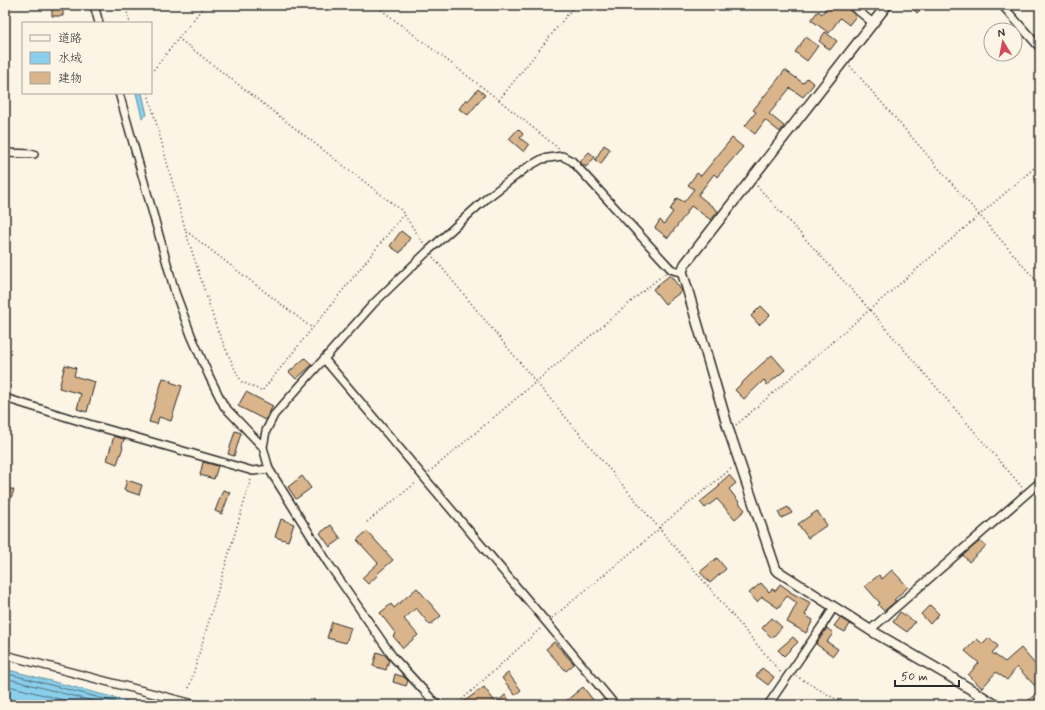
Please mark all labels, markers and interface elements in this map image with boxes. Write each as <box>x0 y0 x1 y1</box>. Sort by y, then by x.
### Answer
legend <box>22 22 152 94</box>
north arrow <box>983 22 1023 62</box>
text: N <box>997 26 1006 41</box>
text: 道路 <box>58 31 82 47</box>
text: 水域 <box>58 51 82 67</box>
text: 建物 <box>58 71 82 87</box>
scale bar <box>895 662 959 688</box>
text: 50 m <box>901 669 928 685</box>

